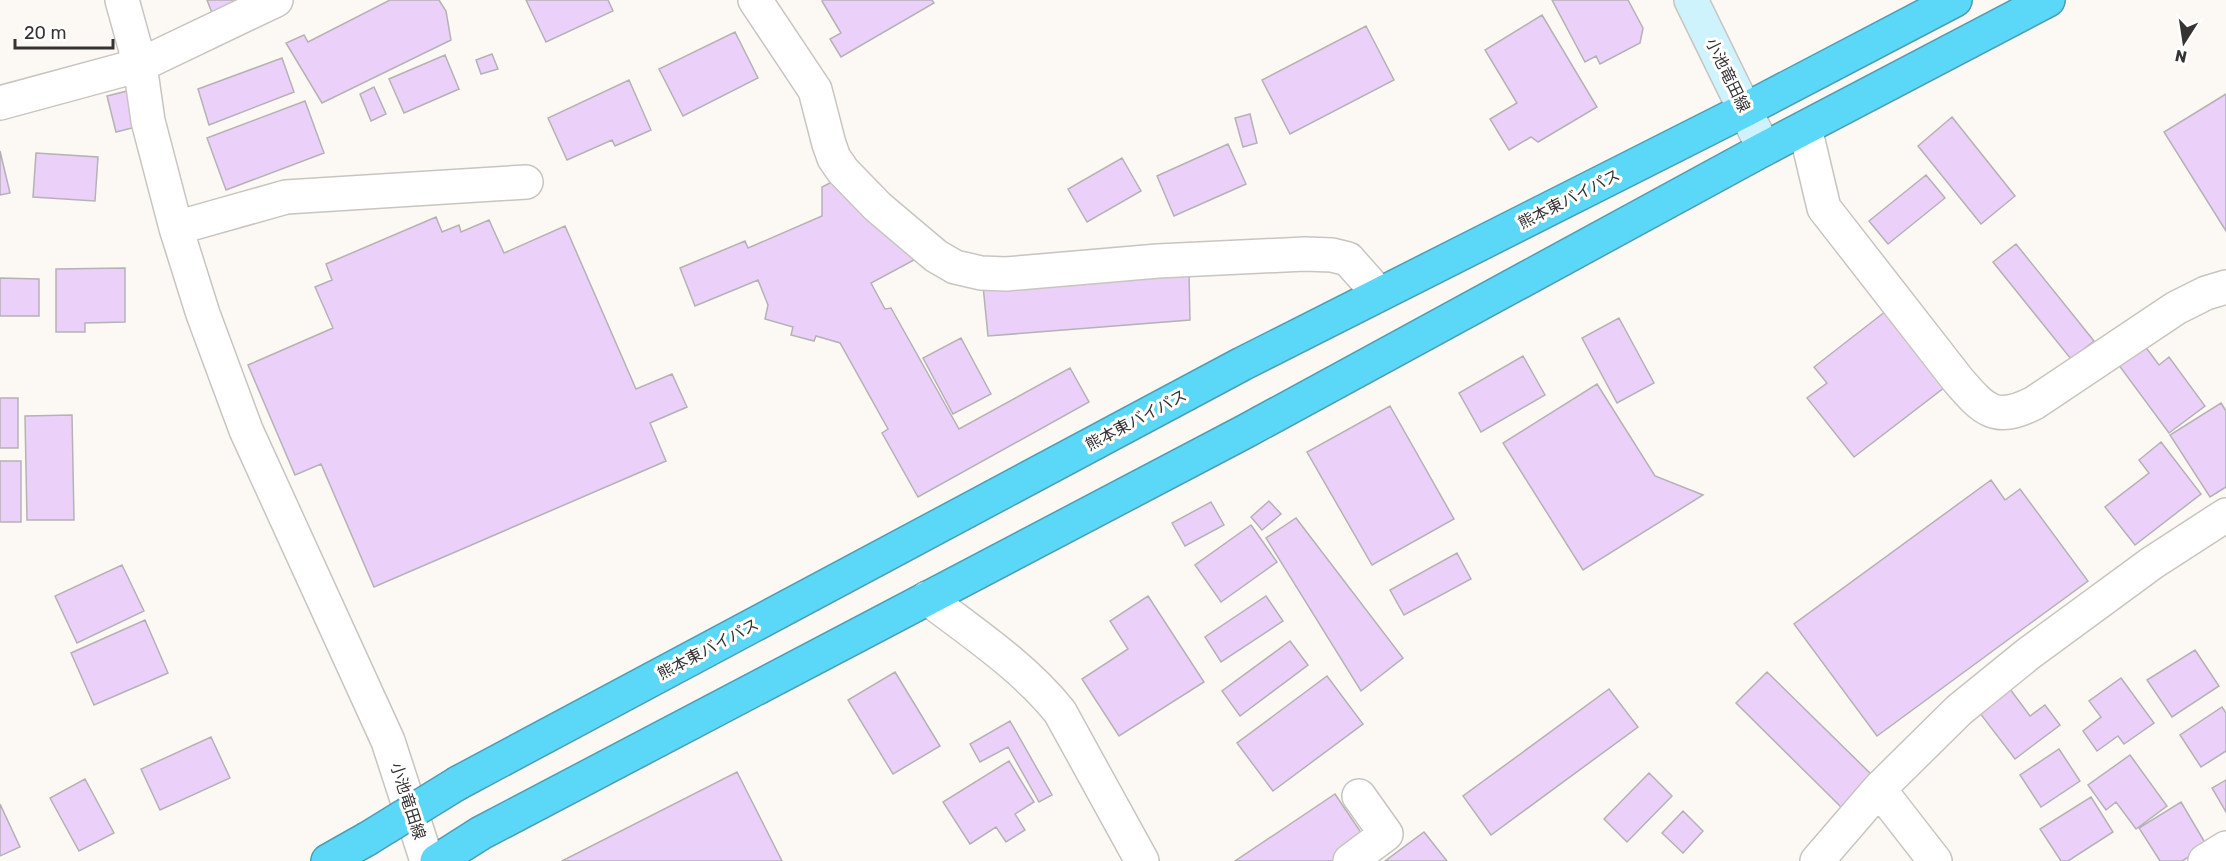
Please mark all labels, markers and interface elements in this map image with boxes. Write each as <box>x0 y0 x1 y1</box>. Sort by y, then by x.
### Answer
scale bar <box>15 12 112 50</box>
north arrow <box>2154 12 2214 72</box>
text: 20 m <box>24 22 66 44</box>
street label: 小池竜田線 <box>1702 35 1754 115</box>
text: N <box>2173 46 2189 67</box>
street label: 熊本東バイパス <box>1515 165 1623 233</box>
street label: 熊本東バイパス <box>1082 385 1190 455</box>
street label: 熊本東バイパス <box>654 614 762 684</box>
street label: 小池竜田線 <box>387 760 429 842</box>

